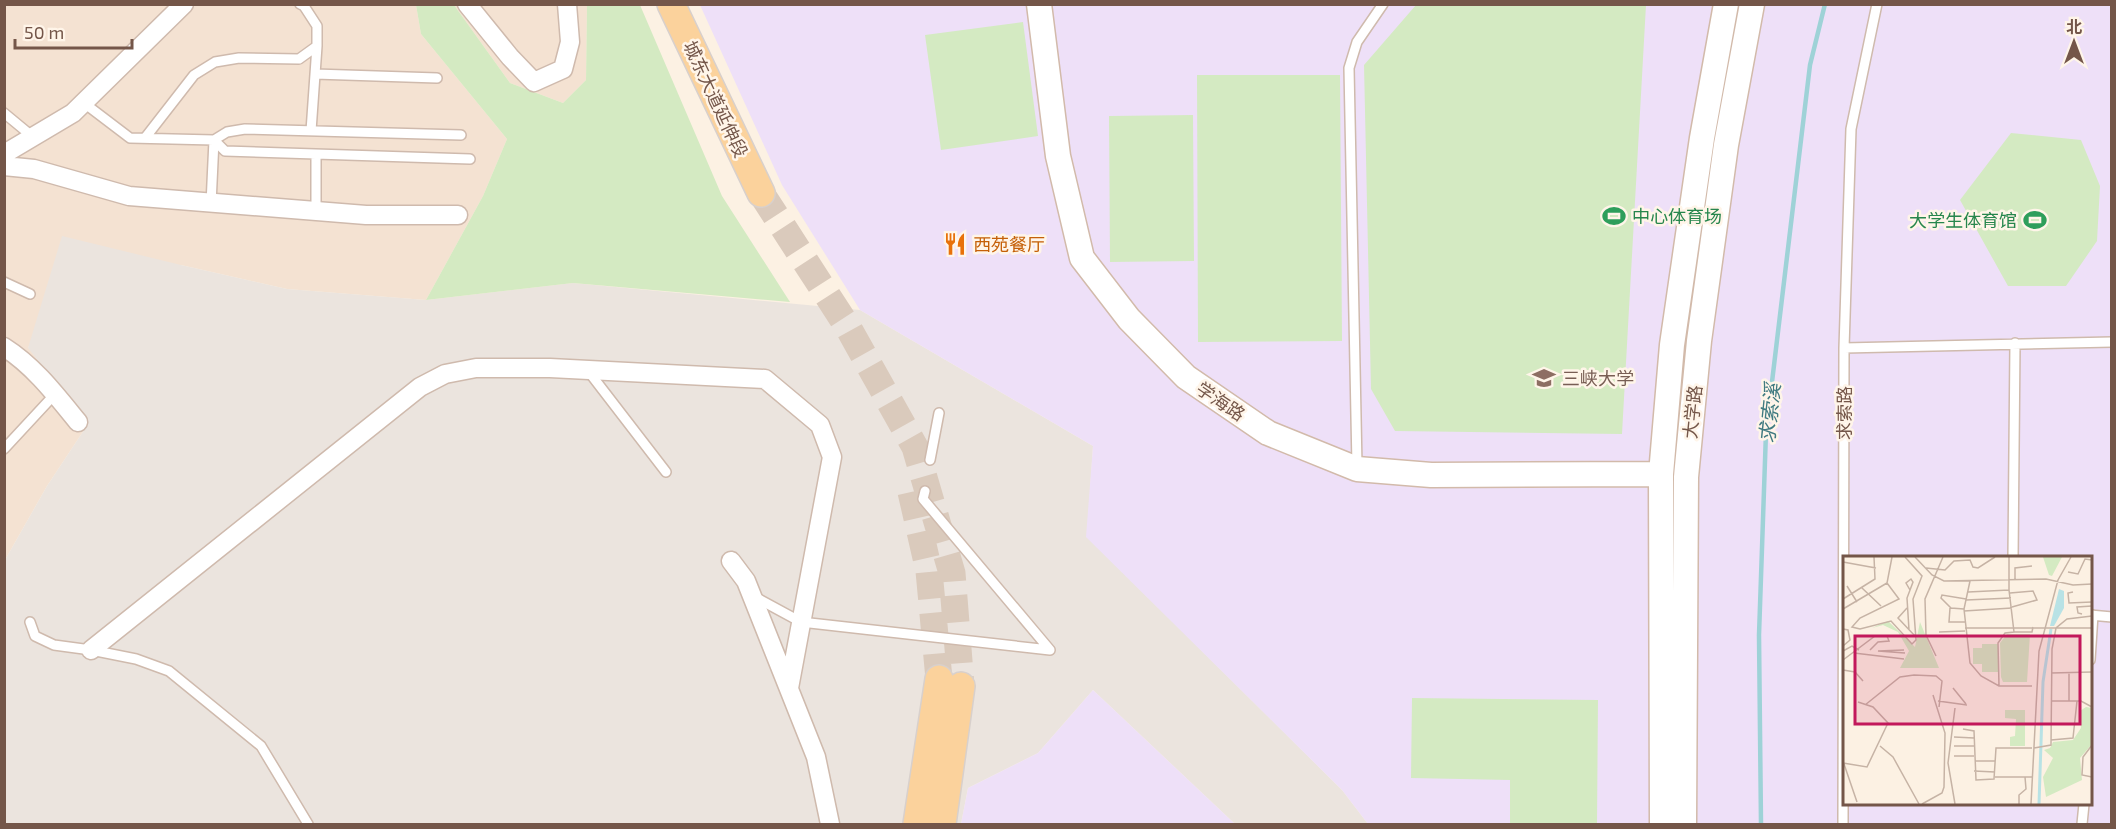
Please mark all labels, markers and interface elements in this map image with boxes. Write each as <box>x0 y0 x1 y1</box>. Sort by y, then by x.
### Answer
scale bar <box>15 12 132 50</box>
north arrow <box>2044 12 2104 72</box>
text: 北 <box>2066 17 2082 36</box>
text: 50 m <box>24 21 64 43</box>
street label: 城东大道延伸段 <box>679 37 753 161</box>
sports icon: 中心体育场 <box>1601 203 1627 229</box>
place label: 中心体育场 <box>1632 205 1722 227</box>
sports icon: 大学生体育馆 <box>2022 207 2048 233</box>
place label: 大学生体育馆 <box>1909 209 2017 231</box>
restaurant icon: 西苑餐厅 <box>942 231 968 257</box>
place label: 西苑餐厅 <box>973 233 1045 255</box>
school or university icon: 三峡大学 <box>1531 365 1557 391</box>
place label: 三峡大学 <box>1562 367 1634 389</box>
street label: 学海路 <box>1192 377 1250 425</box>
water label: 求索溪 <box>1754 380 1784 444</box>
street label: 大学路 <box>1678 384 1706 440</box>
street label: 求索路 <box>1833 386 1855 440</box>
inset map <box>1843 556 2092 805</box>

